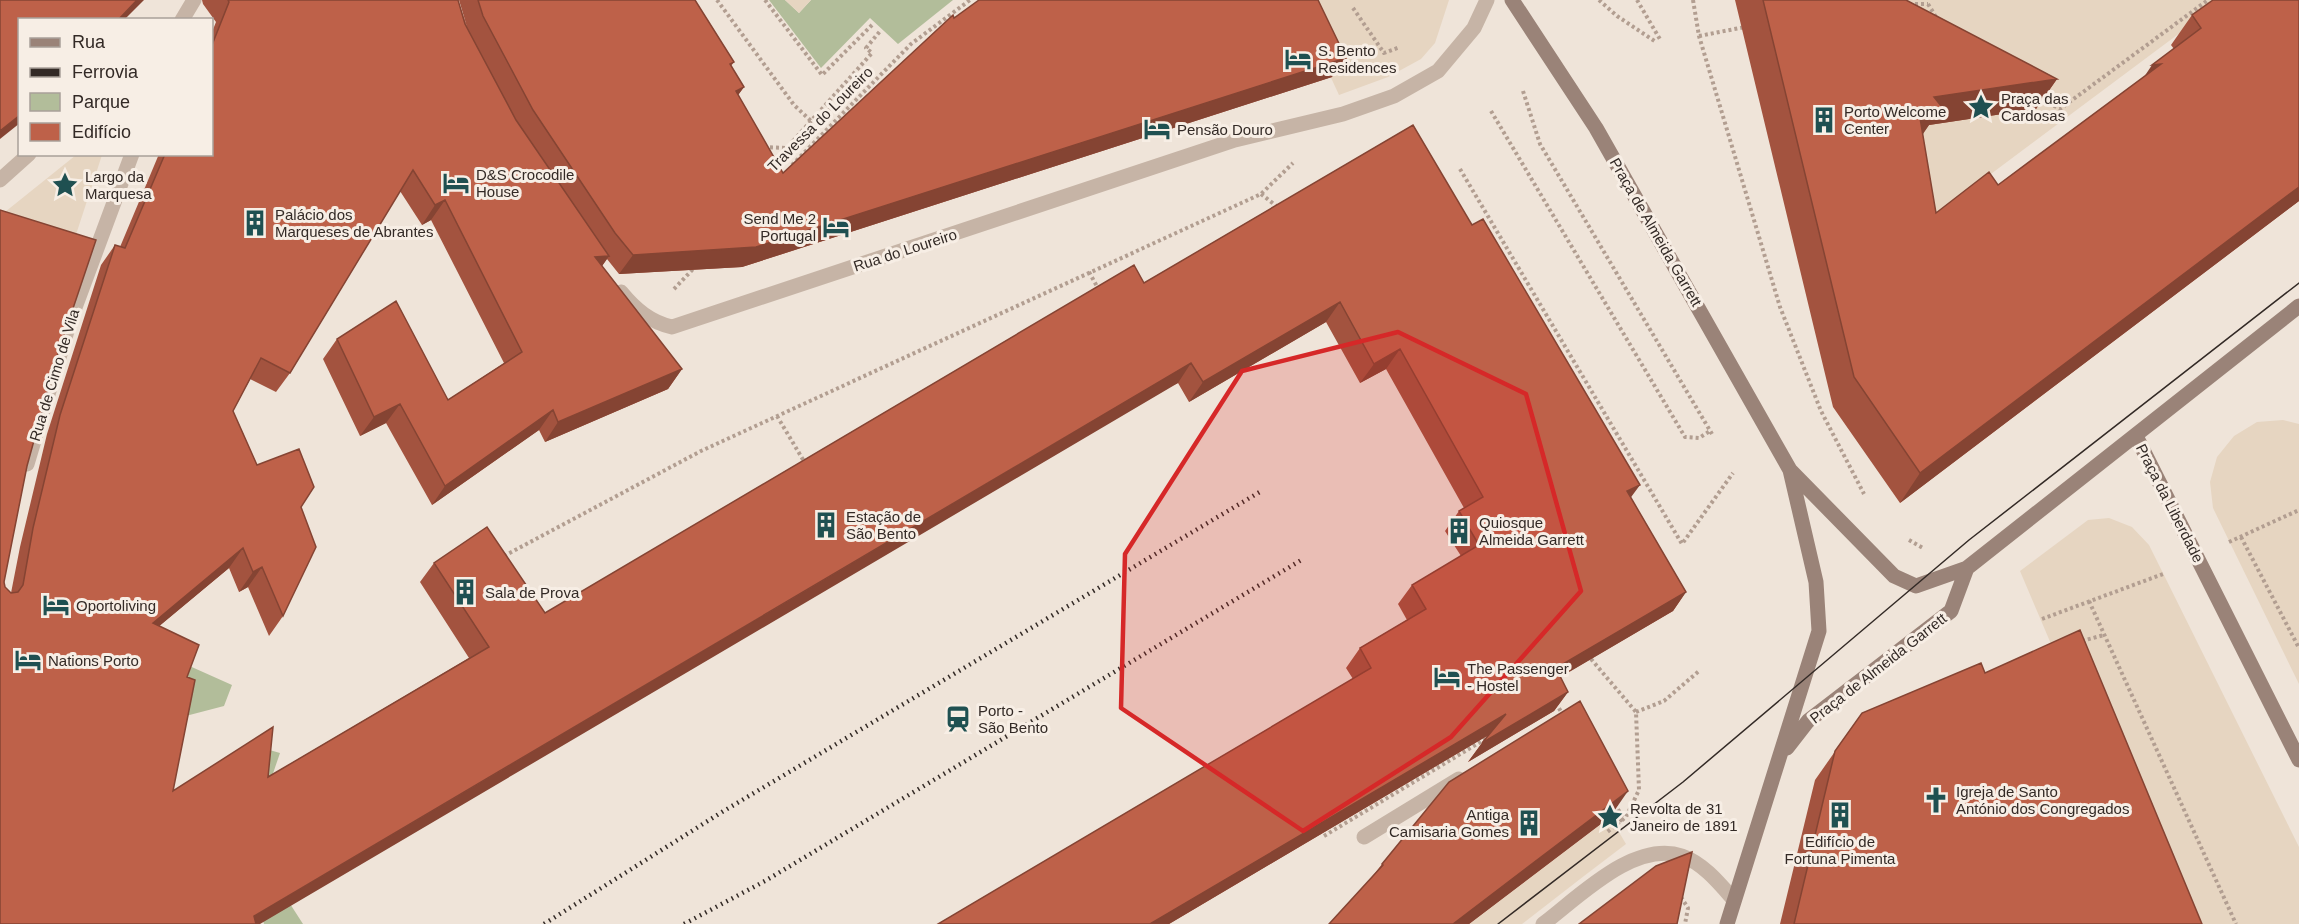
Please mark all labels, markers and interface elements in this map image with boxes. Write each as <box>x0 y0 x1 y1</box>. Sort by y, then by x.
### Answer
legend <box>18 18 213 156</box>
text: Rua <box>72 32 106 52</box>
place label: S. Bento Residences <box>1318 42 1396 76</box>
hotel icon: S. Bento Residences <box>1283 44 1313 74</box>
text: Ferrovia <box>72 62 139 82</box>
street label: Travessa do Loureiro <box>764 63 876 175</box>
place label: Praça das Cardosas <box>2001 90 2069 124</box>
text: Parque <box>72 92 130 112</box>
place icon: Praça das Cardosas <box>1966 92 1996 122</box>
place label: Porto Welcome Center <box>1844 103 1946 137</box>
building icon: Porto Welcome Center <box>1809 105 1839 135</box>
hotel icon: Pensão Douro <box>1142 114 1172 144</box>
place label: Pensão Douro <box>1177 121 1273 138</box>
text: Edifício <box>72 122 131 142</box>
street label: Praça de Almeida Garrett <box>1607 155 1706 310</box>
place label: D&S Crocodile House <box>476 166 574 200</box>
place label: Largo da Marquesa <box>85 168 152 202</box>
hotel icon: D&S Crocodile House <box>441 168 471 198</box>
place icon: Largo da Marquesa <box>50 170 80 200</box>
place label: Palácio dos Marqueses de Abrantes <box>275 206 433 240</box>
building icon: Palácio dos Marqueses de Abrantes <box>240 208 270 238</box>
place label: Send Me 2 Portugal <box>743 210 816 244</box>
hotel icon: Send Me 2 Portugal <box>821 212 851 242</box>
street label: Rua do Loureiro <box>851 225 959 275</box>
street label: Rua de Cimo de Vila <box>26 306 82 443</box>
street label: Praça da Liberdade <box>2133 441 2207 565</box>
place label: Estação de São Bento <box>846 508 921 542</box>
building icon: Estação de São Bento <box>811 510 841 540</box>
place label: Quiosque Almeida Garrett <box>1479 514 1585 548</box>
building icon: Quiosque Almeida Garrett <box>1444 516 1474 546</box>
building icon: Sala de Prova <box>450 577 480 607</box>
place label: Sala de Prova <box>485 584 580 601</box>
hotel icon: Oportoliving <box>41 590 71 620</box>
place label: Oportoliving <box>76 597 156 614</box>
street label: Praça de Almeida Garrett <box>1806 609 1950 727</box>
hotel icon: Nations Porto <box>13 645 43 675</box>
place label: Nations Porto <box>48 652 139 669</box>
place label: The Passenger - Hostel <box>1467 660 1569 694</box>
hotel icon: The Passenger - Hostel <box>1432 662 1462 692</box>
place label: Porto - São Bento <box>978 702 1048 736</box>
station icon: Porto - São Bento <box>943 704 973 734</box>
place label: Igreja de Santo António dos Congregados <box>1956 783 2129 817</box>
church icon: Igreja de Santo António dos Congregados <box>1921 785 1951 815</box>
place label: Revolta de 31 Janeiro de 1891 <box>1630 800 1738 834</box>
building icon: Edifício de Fortuna Pimenta <box>1825 800 1855 830</box>
place icon: Revolta de 31 Janeiro de 1891 <box>1595 802 1625 832</box>
place label: Antiga Camisaria Gomes <box>1389 806 1510 840</box>
building icon: Antiga Camisaria Gomes <box>1514 808 1544 838</box>
place label: Edifício de Fortuna Pimenta <box>1785 833 1896 867</box>

